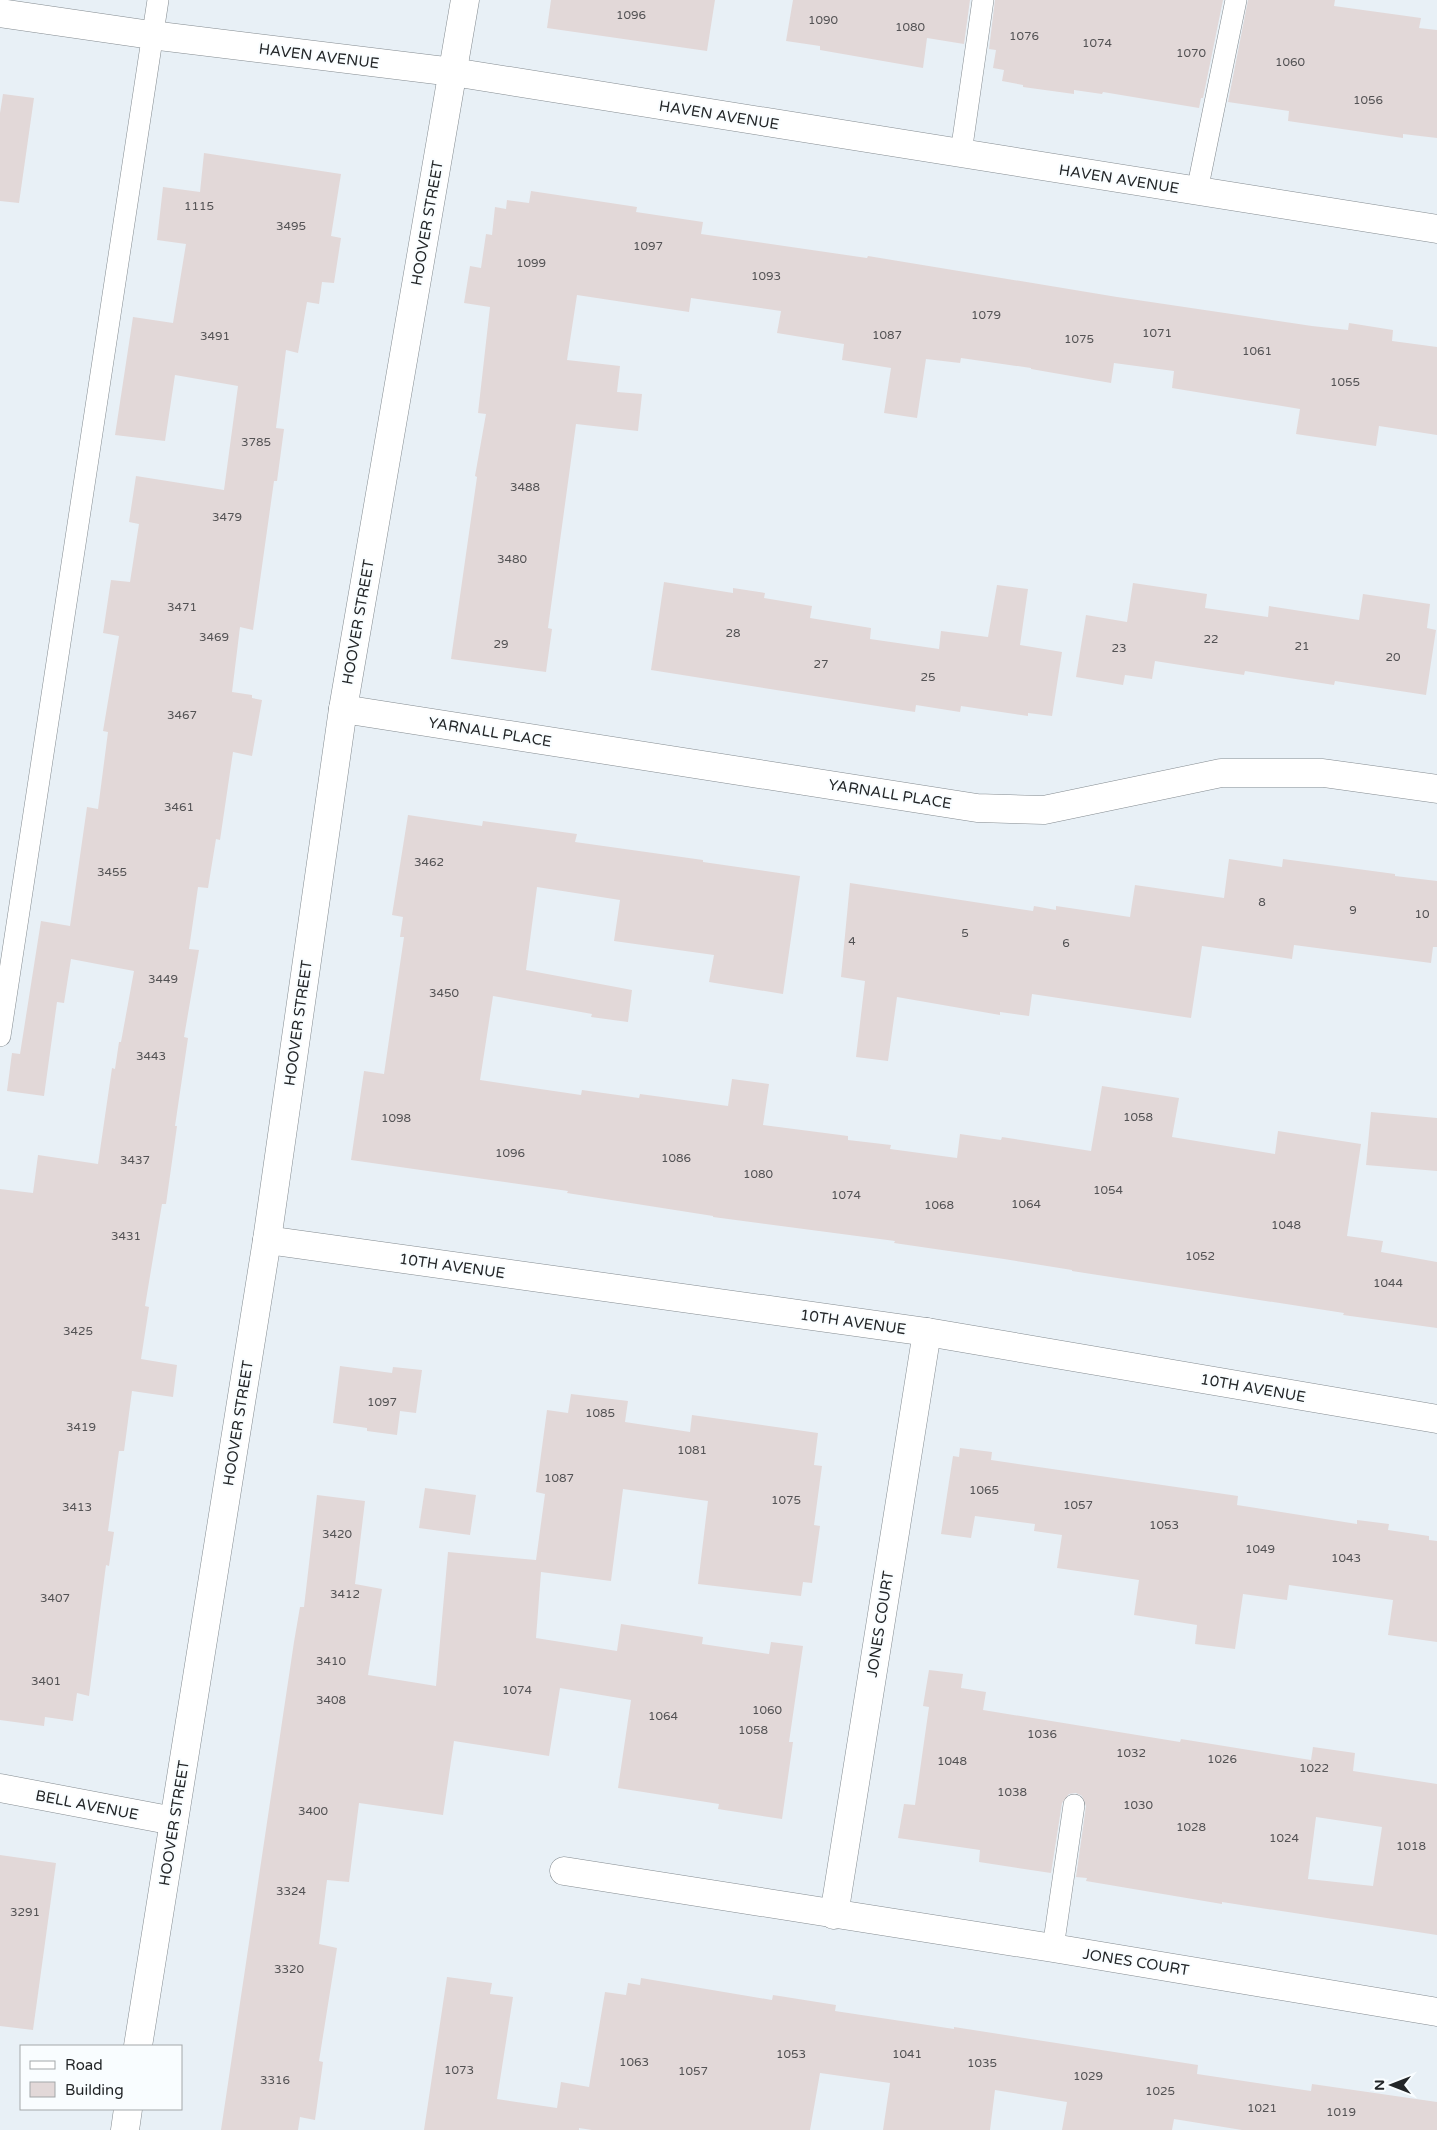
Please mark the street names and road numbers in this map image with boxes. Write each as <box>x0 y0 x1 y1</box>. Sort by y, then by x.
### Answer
street label: HAVEN AVENUE <box>258 40 380 72</box>
street label: HAVEN AVENUE <box>658 97 780 133</box>
street label: HOOVER STREET <box>407 159 447 287</box>
street label: HAVEN AVENUE <box>1058 161 1180 197</box>
street label: HOOVER STREET <box>338 558 378 686</box>
street label: YARNALL PLACE <box>427 713 553 751</box>
street label: YARNALL PLACE <box>827 775 953 813</box>
street label: HOOVER STREET <box>280 959 316 1087</box>
street label: 10TH AVENUE <box>398 1250 506 1282</box>
street label: 10TH AVENUE <box>799 1306 907 1338</box>
street label: HOOVER STREET <box>219 1359 257 1487</box>
street label: 10TH AVENUE <box>1199 1370 1307 1406</box>
street label: JONES COURT <box>863 1570 897 1678</box>
street label: HOOVER STREET <box>155 1759 193 1887</box>
street label: BELL AVENUE <box>34 1786 140 1824</box>
street label: JONES COURT <box>1082 1945 1190 1979</box>

